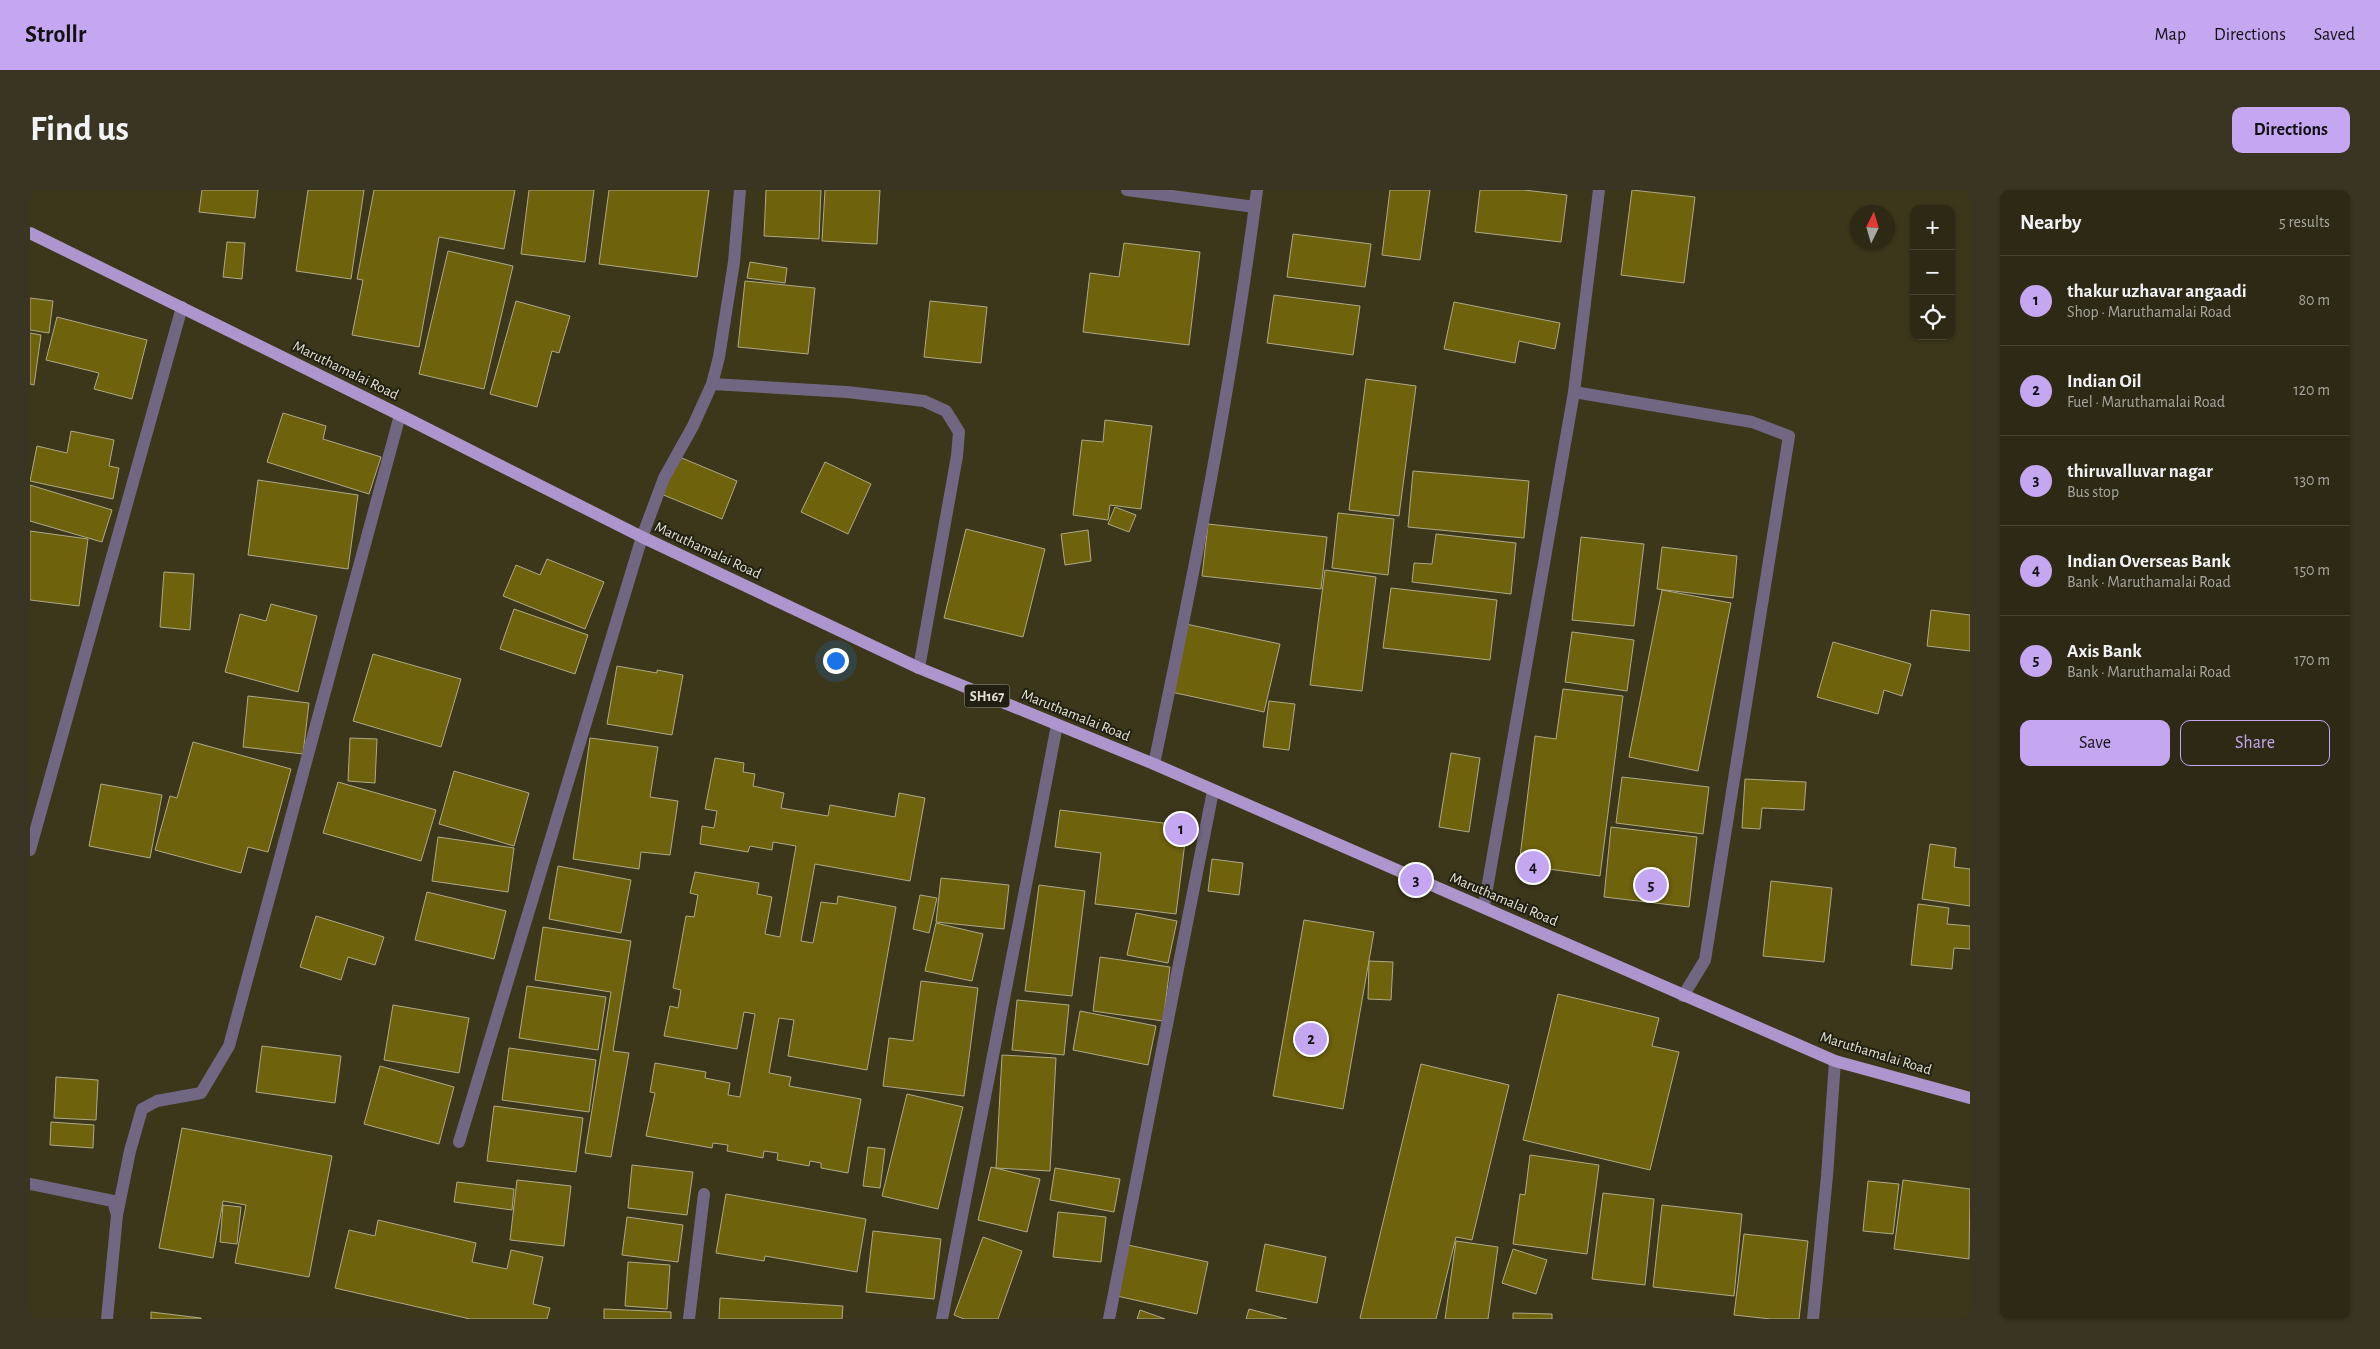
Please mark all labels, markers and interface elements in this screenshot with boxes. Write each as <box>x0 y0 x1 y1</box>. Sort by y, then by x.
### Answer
text: Strollr <box>25 23 86 47</box>
text: Map <box>2155 26 2186 44</box>
text: Directions <box>2214 26 2286 44</box>
text: Saved <box>2314 26 2355 44</box>
button: Directions <box>2232 107 2350 153</box>
text: Find us <box>30 112 129 147</box>
north arrow <box>1850 205 1895 250</box>
map controls <box>1910 205 1955 340</box>
button: + <box>1910 205 1955 250</box>
text: Nearby <box>2020 212 2081 233</box>
text: 5 results <box>2279 214 2330 230</box>
button: − <box>1910 250 1955 295</box>
text: thakur uzhavar angaadi <box>2067 282 2247 301</box>
text: 1 <box>2033 292 2039 308</box>
text: 80 m <box>2299 292 2330 308</box>
button: locate <box>1910 295 1955 340</box>
text: Shop · Maruthamalai Road <box>2067 304 2231 320</box>
street label: Maruthamalai Road <box>290 338 401 403</box>
text: Indian Oil <box>2067 372 2142 391</box>
text: 2 <box>2032 382 2040 398</box>
text: 120 m <box>2293 382 2330 398</box>
text: Fuel · Maruthamalai Road <box>2067 394 2225 410</box>
text: thiruvalluvar nagar <box>2067 462 2213 481</box>
text: 3 <box>2033 472 2039 488</box>
text: 130 m <box>2294 472 2330 488</box>
text: Bus stop <box>2067 484 2119 500</box>
street label: Maruthamalai Road <box>652 519 764 582</box>
text: Indian Overseas Bank <box>2067 552 2231 571</box>
text: 4 <box>2032 562 2040 578</box>
text: 150 m <box>2294 562 2330 578</box>
text: Bank · Maruthamalai Road <box>2067 574 2231 590</box>
text: Axis Bank <box>2067 642 2142 661</box>
your location <box>823 648 849 674</box>
text: 5 <box>2033 652 2039 668</box>
text: 170 m <box>2294 652 2330 668</box>
text: Bank · Maruthamalai Road <box>2067 664 2231 680</box>
road number: SH167 <box>964 684 1010 708</box>
street label: Maruthamalai Road <box>1019 687 1133 744</box>
button: Save <box>2020 720 2170 766</box>
button: Share <box>2180 720 2330 766</box>
pin: 1 <box>1165 810 1197 848</box>
pin: 4 <box>1517 848 1549 886</box>
pin: 3 <box>1400 861 1432 899</box>
pin: 5 <box>1635 866 1667 904</box>
street label: Maruthamalai Road <box>1448 870 1560 929</box>
pin: 2 <box>1295 1020 1327 1058</box>
street label: Maruthamalai Road <box>1818 1029 1934 1078</box>

